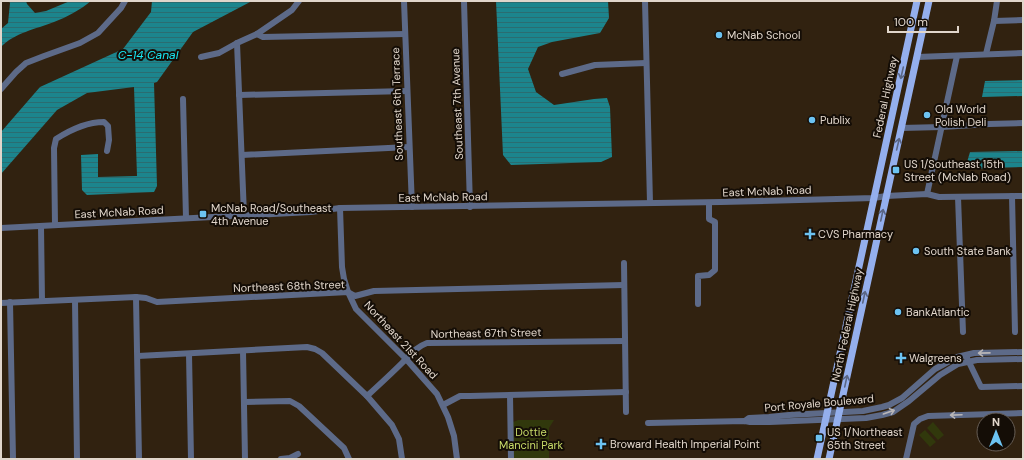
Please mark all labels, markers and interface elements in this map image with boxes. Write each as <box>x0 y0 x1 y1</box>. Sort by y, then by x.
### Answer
scale bar <box>888 8 958 34</box>
text: 100 m <box>894 14 928 30</box>
place label: McNab School <box>727 28 800 42</box>
marker: McNab School <box>714 30 724 40</box>
water label: C-14 Canal <box>118 47 179 63</box>
street label: Southeast 6th Terrace <box>388 47 406 161</box>
street label: Southeast 7th Avenue <box>448 48 466 160</box>
street label: Federal Highway <box>870 55 900 139</box>
one-way arrow <box>897 66 905 79</box>
place label: Old World Polish Deli <box>935 102 986 129</box>
marker: Old World Polish Deli <box>922 110 932 120</box>
place label: Publix <box>820 113 851 127</box>
marker: Publix <box>807 115 817 125</box>
one-way arrow <box>894 138 902 151</box>
place label: US 1/Southeast 15th Street (McNab Road) <box>904 157 1011 184</box>
marker: US 1/Southeast 15th Street (McNab Road) <box>891 165 901 175</box>
street label: East McNab Road <box>722 182 812 200</box>
street label: East McNab Road <box>398 189 488 205</box>
place label: McNab Road/Southeast 4th Avenue <box>211 201 332 228</box>
street label: East McNab Road <box>74 203 164 221</box>
marker: McNab Road/Southeast 4th Avenue <box>198 209 208 219</box>
one-way arrow <box>878 209 886 222</box>
place label: CVS Pharmacy <box>818 227 893 241</box>
marker: CVS Pharmacy <box>805 229 815 239</box>
place label: South State Bank <box>924 244 1012 258</box>
marker: South State Bank <box>911 246 921 256</box>
street label: North Federal Highway <box>828 267 866 383</box>
street label: Northeast 68th Street <box>233 277 345 295</box>
one-way arrow <box>861 291 869 304</box>
street label: Northeast 21st Road <box>361 298 441 382</box>
place label: BankAtlantic <box>906 305 970 319</box>
marker: BankAtlantic <box>893 307 903 317</box>
street label: Northeast 67th Street <box>430 325 542 341</box>
one-way arrow <box>978 349 991 357</box>
place label: Walgreens <box>909 351 962 365</box>
marker: Walgreens <box>896 353 906 363</box>
one-way arrow <box>842 375 850 388</box>
street label: Port Royale Boulevard <box>764 391 874 415</box>
one-way arrow <box>882 408 894 416</box>
one-way arrow <box>950 412 963 419</box>
north arrow <box>976 412 1016 452</box>
text: N <box>992 415 1000 429</box>
park label: Dottie Mancini Park <box>499 425 563 452</box>
place label: US 1/Northeast 65th Street <box>827 425 903 452</box>
marker: US 1/Northeast 65th Street <box>814 433 824 443</box>
place label: Broward Health Imperial Point <box>610 437 760 451</box>
marker: Broward Health Imperial Point <box>595 438 607 450</box>

